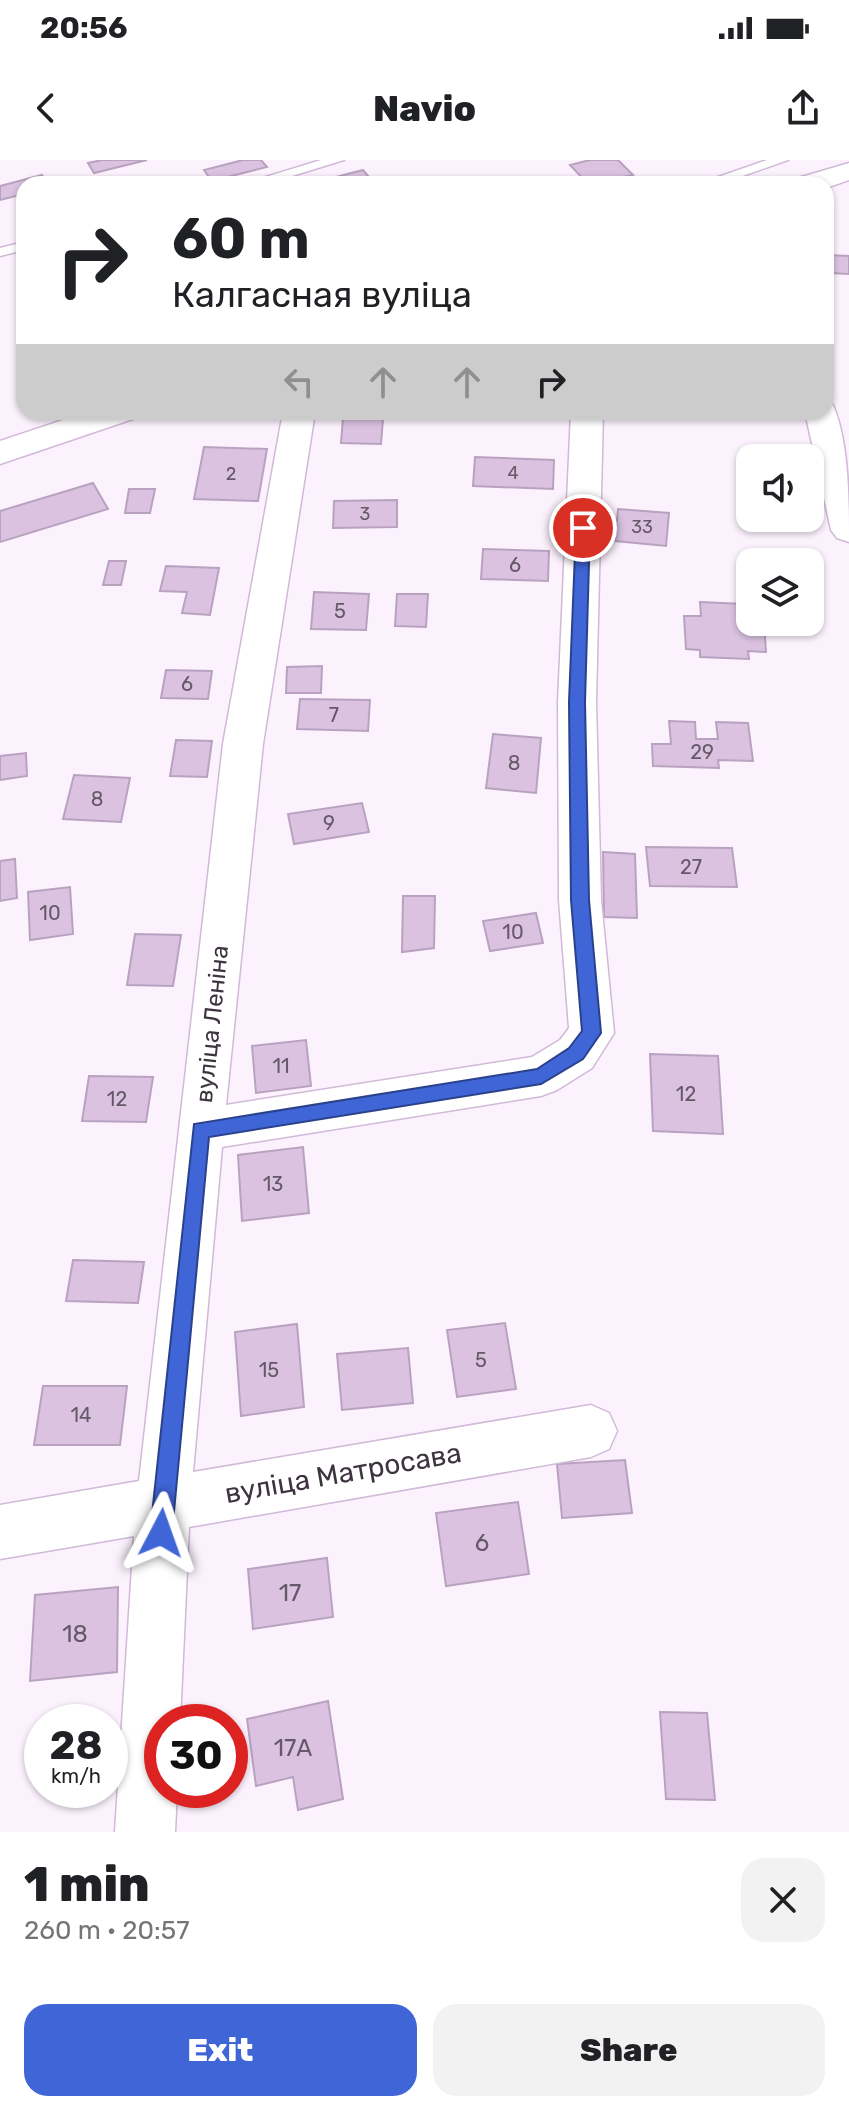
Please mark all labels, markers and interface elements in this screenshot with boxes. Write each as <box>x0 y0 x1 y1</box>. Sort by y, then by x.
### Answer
text: 20:56 <box>40 10 128 46</box>
icon: back <box>24 86 68 130</box>
icon: share <box>781 86 825 130</box>
text: Navio <box>373 87 476 130</box>
text: 60 m <box>172 206 310 272</box>
icon: right <box>40 208 144 312</box>
text: Калгасная вуліца <box>172 273 472 316</box>
icon: left <box>277 360 321 404</box>
icon: ahead <box>361 360 405 404</box>
icon: ahead <box>445 360 489 404</box>
icon: right <box>529 360 573 404</box>
map controls <box>736 444 824 636</box>
button: sound <box>736 444 824 532</box>
house number: 4 <box>507 462 519 484</box>
house number: 2 <box>226 463 236 485</box>
pin <box>549 494 617 562</box>
house number: 3 <box>360 503 370 525</box>
icon: arrive <box>561 506 605 550</box>
house number: 33 <box>631 516 653 538</box>
button: layers <box>736 548 824 636</box>
house number: 6 <box>509 553 521 577</box>
house number: 5 <box>334 599 346 623</box>
house number: 6 <box>181 672 193 696</box>
house number: 7 <box>329 703 339 727</box>
house number: 29 <box>690 740 714 764</box>
house number: 8 <box>508 751 520 775</box>
house number: 8 <box>91 787 103 811</box>
house number: 9 <box>323 811 335 835</box>
house number: 27 <box>680 855 702 879</box>
house number: 10 <box>39 901 61 925</box>
house number: 10 <box>502 920 524 944</box>
street label: вуліца Леніна <box>190 944 234 1104</box>
house number: 11 <box>272 1054 290 1078</box>
house number: 12 <box>676 1082 696 1106</box>
house number: 12 <box>107 1087 127 1111</box>
house number: 13 <box>263 1172 283 1196</box>
house number: 5 <box>475 1348 487 1372</box>
house number: 15 <box>259 1358 279 1382</box>
house number: 14 <box>71 1403 91 1427</box>
street label: вуліца Матросава <box>222 1436 464 1510</box>
position arrow <box>119 1491 203 1575</box>
house number: 6 <box>475 1529 489 1557</box>
house number: 17 <box>279 1579 301 1607</box>
house number: 18 <box>62 1620 88 1648</box>
speed limit sign: 30 <box>144 1704 248 1808</box>
text: 28 <box>49 1722 103 1769</box>
house number: 17А <box>274 1734 312 1762</box>
text: km/h <box>51 1764 101 1788</box>
text: 1 min <box>24 1856 150 1913</box>
button: close <box>741 1858 825 1942</box>
text: 260 m · 20:57 <box>24 1915 189 1946</box>
button: Exit <box>24 2004 417 2096</box>
button: Share <box>433 2004 825 2096</box>

